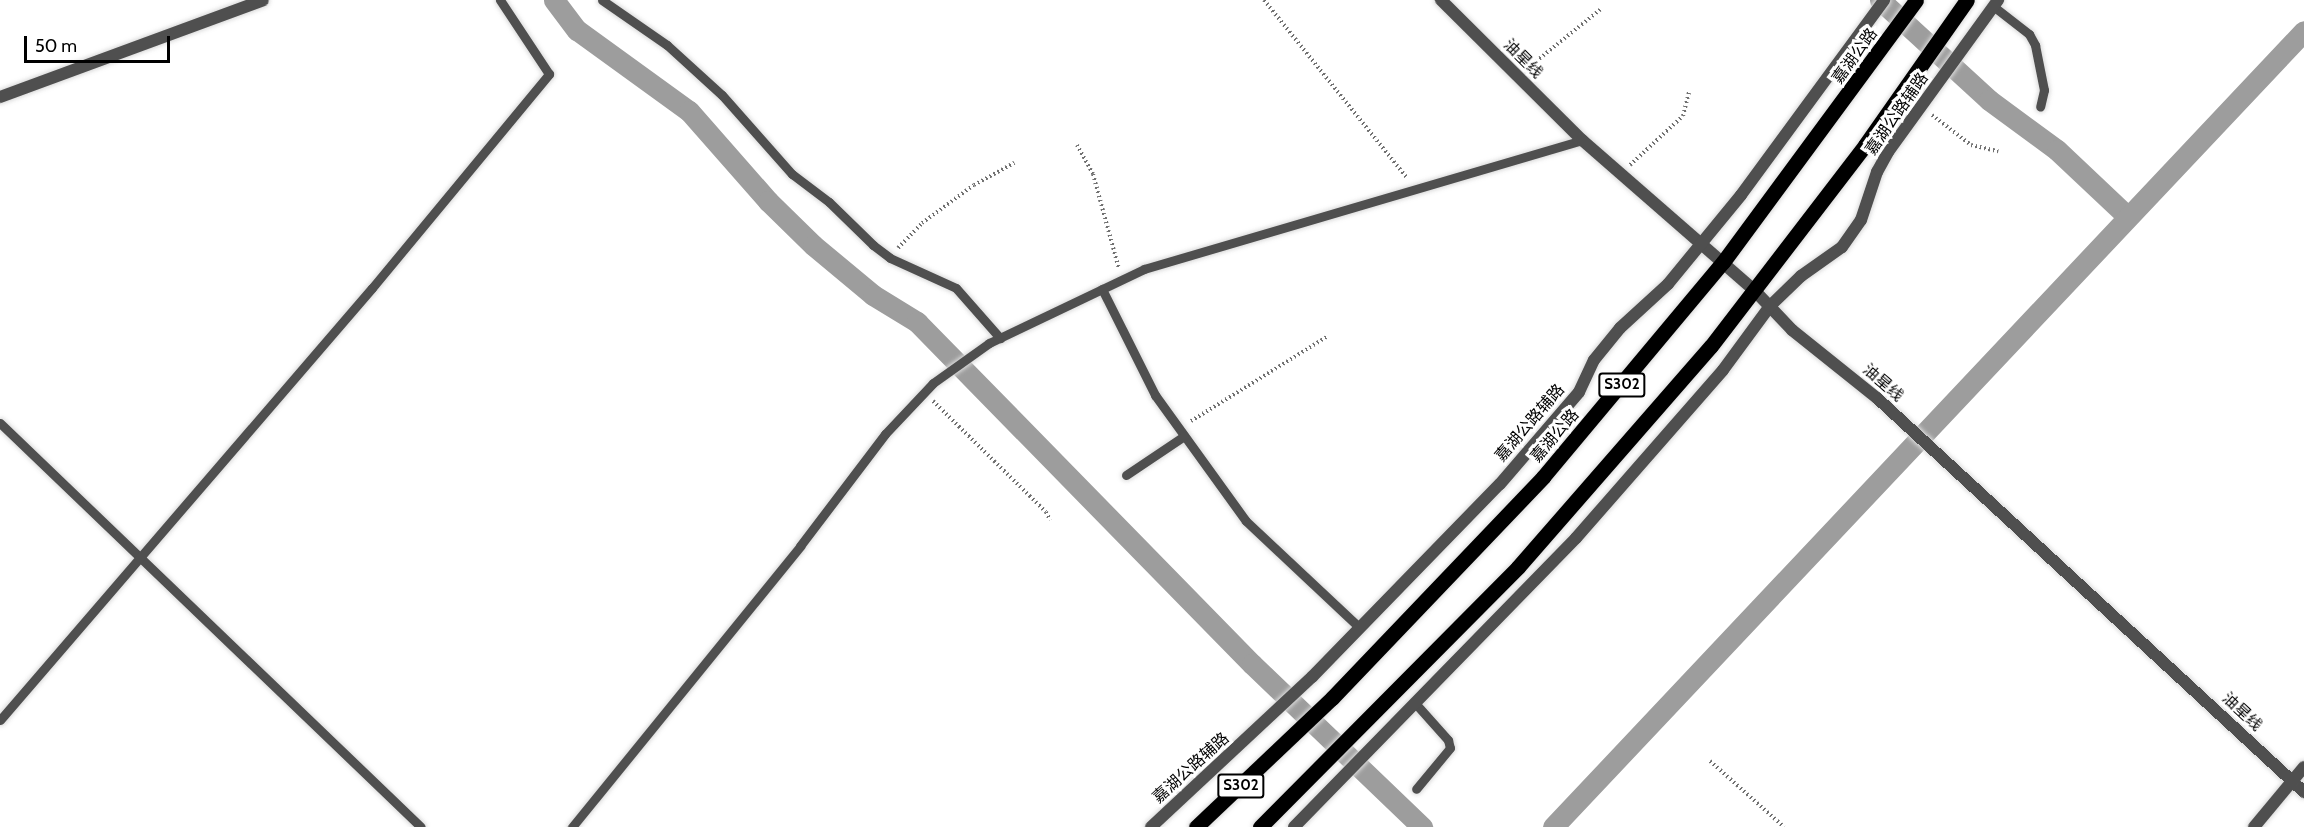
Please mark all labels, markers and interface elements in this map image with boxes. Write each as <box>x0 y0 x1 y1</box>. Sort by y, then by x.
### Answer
scale bar <box>27 24 172 62</box>
street label: 嘉湖公路 <box>1828 24 1882 88</box>
text: 50 m <box>35 35 77 57</box>
street label: 油星线 <box>1499 35 1547 83</box>
street label: 嘉湖公路辅路 <box>1862 69 1932 159</box>
street label: 油星线 <box>1859 360 1907 406</box>
road number: S302 <box>1598 373 1646 397</box>
street label: 嘉湖公路辅路 <box>1491 380 1569 466</box>
street label: 嘉湖公路 <box>1527 406 1583 466</box>
street label: 油星线 <box>2218 689 2266 735</box>
street label: 嘉湖公路辅路 <box>1149 729 1233 807</box>
road number: S302 <box>1217 774 1265 798</box>

